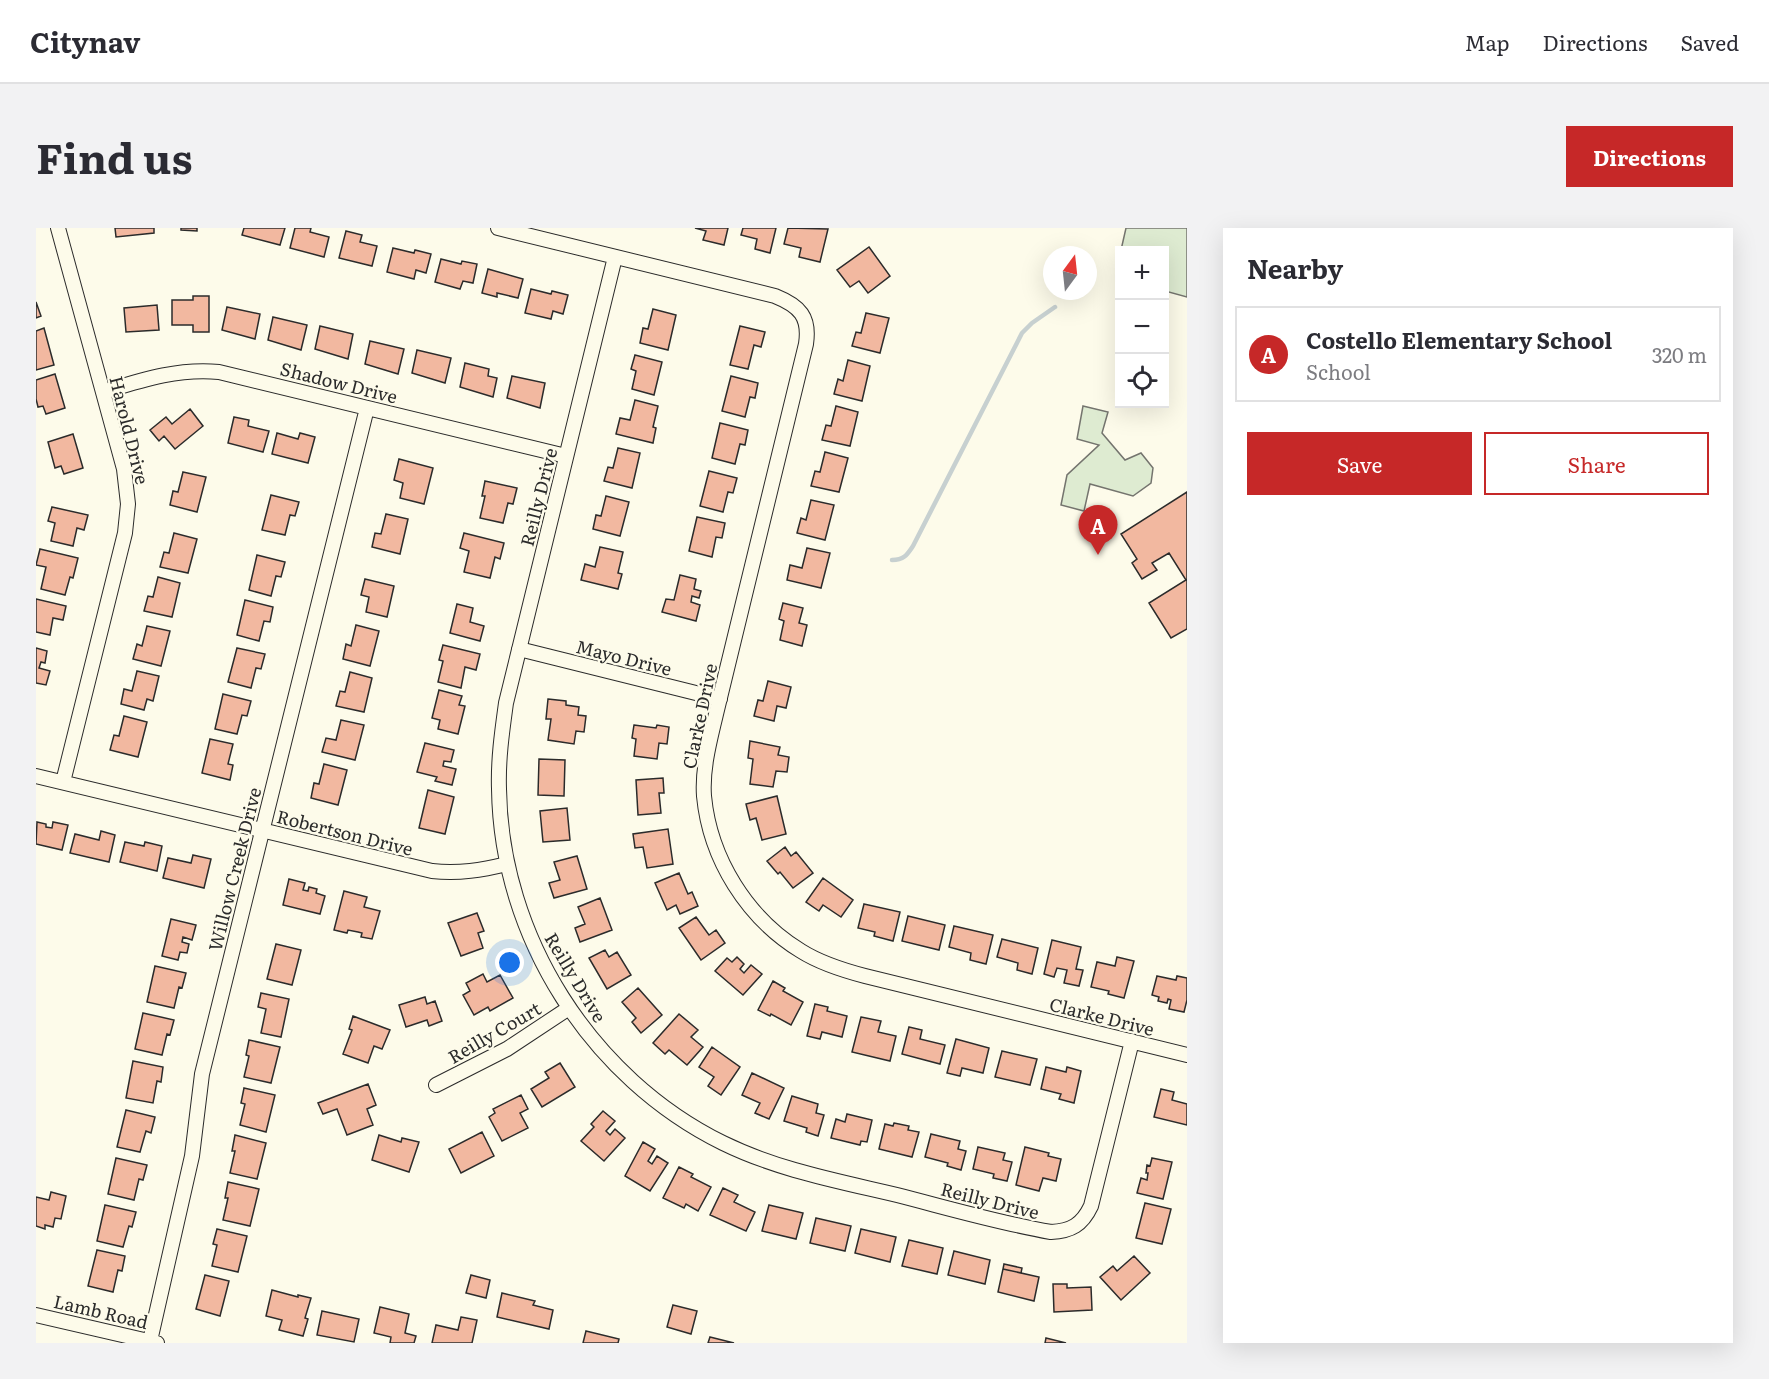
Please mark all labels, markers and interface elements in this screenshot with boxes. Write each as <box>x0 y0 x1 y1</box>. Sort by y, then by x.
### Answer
text: Citynav <box>30 20 140 62</box>
text: Map <box>1465 26 1510 57</box>
text: Directions <box>1543 26 1648 57</box>
text: Saved <box>1681 26 1739 57</box>
text: Find us <box>36 125 193 187</box>
button: Directions <box>1566 126 1733 187</box>
north arrow <box>1043 246 1097 300</box>
map controls <box>1115 246 1169 408</box>
button: + <box>1115 246 1169 300</box>
text: Nearby <box>1247 248 1343 287</box>
button: − <box>1115 300 1169 354</box>
text: Costello Elementary School <box>1306 323 1612 356</box>
text: A <box>1261 339 1276 369</box>
text: 320 m <box>1652 339 1707 369</box>
street label: Shadow Drive <box>278 354 400 410</box>
button: locate <box>1115 354 1169 408</box>
text: School <box>1306 356 1371 386</box>
street label: Harold Drive <box>103 373 157 487</box>
button: Save <box>1247 432 1472 495</box>
button: Share <box>1484 432 1709 495</box>
street label: Reilly Drive <box>513 445 563 549</box>
pin: A <box>1078 506 1118 555</box>
street label: Mayo Drive <box>573 632 675 682</box>
street label: Clarke Drive <box>675 661 723 771</box>
street label: Willow Creek Drive <box>201 784 267 954</box>
street label: Robertson Drive <box>274 802 416 862</box>
street label: Reilly Drive <box>539 927 613 1027</box>
your location <box>495 948 524 977</box>
street label: Clarke Drive <box>1047 990 1157 1042</box>
street label: Reilly Court <box>442 994 546 1070</box>
street label: Reilly Drive <box>938 1175 1042 1225</box>
street label: Lamb Road <box>51 1287 151 1335</box>

